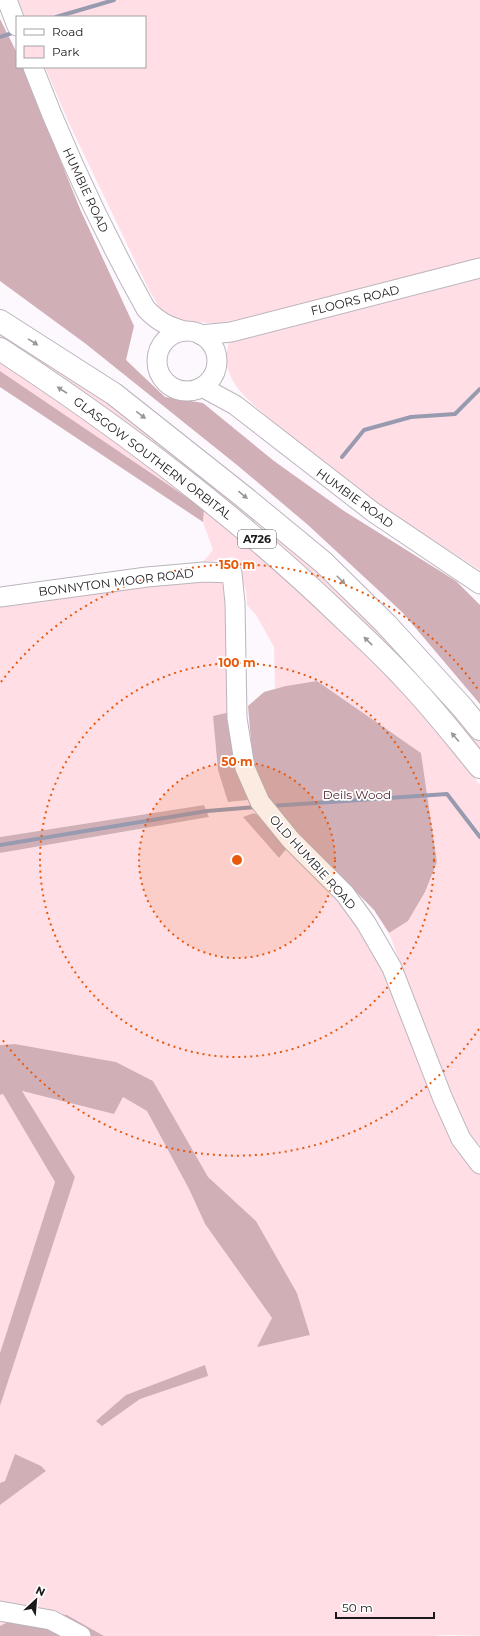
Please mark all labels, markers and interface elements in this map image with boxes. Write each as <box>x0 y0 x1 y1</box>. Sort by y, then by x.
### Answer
legend <box>16 16 146 68</box>
text: Road <box>52 24 83 39</box>
text: Park <box>52 44 80 59</box>
street label: HUMBIE ROAD <box>60 145 112 235</box>
street label: FLOORS ROAD <box>309 282 401 318</box>
one-way arrow <box>28 338 38 346</box>
one-way arrow <box>57 386 68 393</box>
street label: GLASGOW SOUTHERN ORBITAL <box>71 393 235 523</box>
one-way arrow <box>135 410 146 419</box>
street label: HUMBIE ROAD <box>313 465 397 531</box>
one-way arrow <box>237 491 248 500</box>
road number: A726 <box>238 530 276 548</box>
text: 150 m <box>219 557 255 572</box>
street label: BONNYTON MOOR ROAD <box>38 565 195 599</box>
one-way arrow <box>336 575 346 585</box>
one-way arrow <box>363 636 373 646</box>
text: 100 m <box>219 655 255 670</box>
one-way arrow <box>451 732 460 743</box>
text: 50 m <box>221 754 253 769</box>
park label: Deils Wood <box>323 787 391 802</box>
street label: OLD HUMBIE ROAD <box>267 812 359 912</box>
centre of rings <box>230 853 244 867</box>
north arrow <box>16 1580 56 1620</box>
text: N <box>33 1583 47 1599</box>
scale bar <box>336 1594 434 1620</box>
text: 50 m <box>342 1600 373 1615</box>

